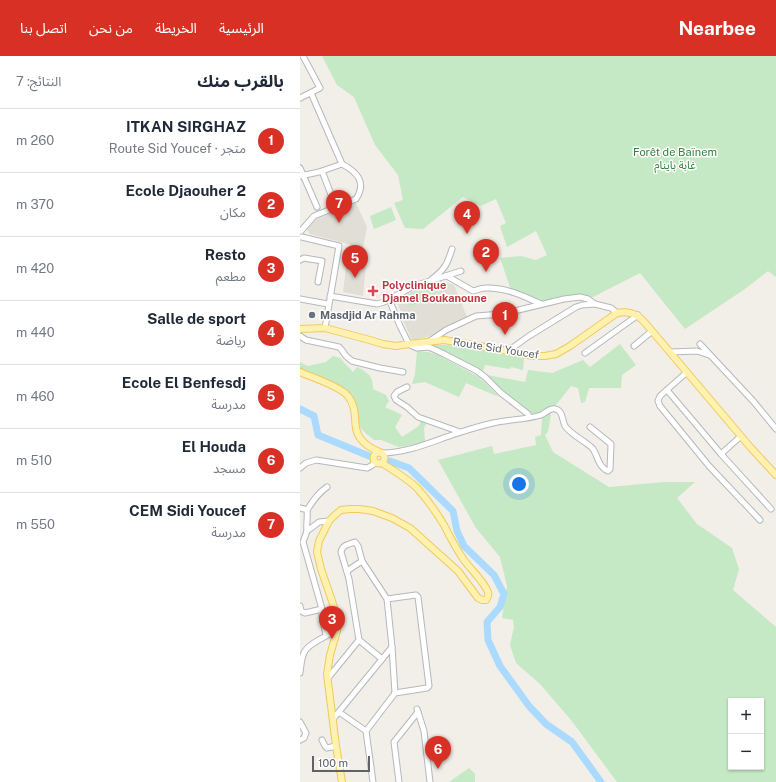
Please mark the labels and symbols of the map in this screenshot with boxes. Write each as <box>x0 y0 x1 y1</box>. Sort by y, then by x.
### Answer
park label: Forêt de Baïnem غابة باينام <box>633 146 717 173</box>
pin: 7 <box>326 190 352 223</box>
pin: 4 <box>454 201 480 234</box>
pin: 2 <box>473 239 499 272</box>
pin: 5 <box>342 245 368 278</box>
place label: Polyclinique Djamel Boukanoune <box>382 279 487 304</box>
marker: Polyclinique Djamel Boukanoune <box>367 285 379 297</box>
pin: 1 <box>492 302 518 335</box>
place label: Masdjid Ar Rahma <box>320 309 415 321</box>
marker: Masdjid Ar Rahma <box>307 310 317 320</box>
street label: Route Sid Youcef <box>452 335 541 361</box>
your location <box>509 474 529 494</box>
pin: 3 <box>319 606 345 639</box>
pin: 6 <box>425 736 451 769</box>
scale bar <box>312 754 370 773</box>

